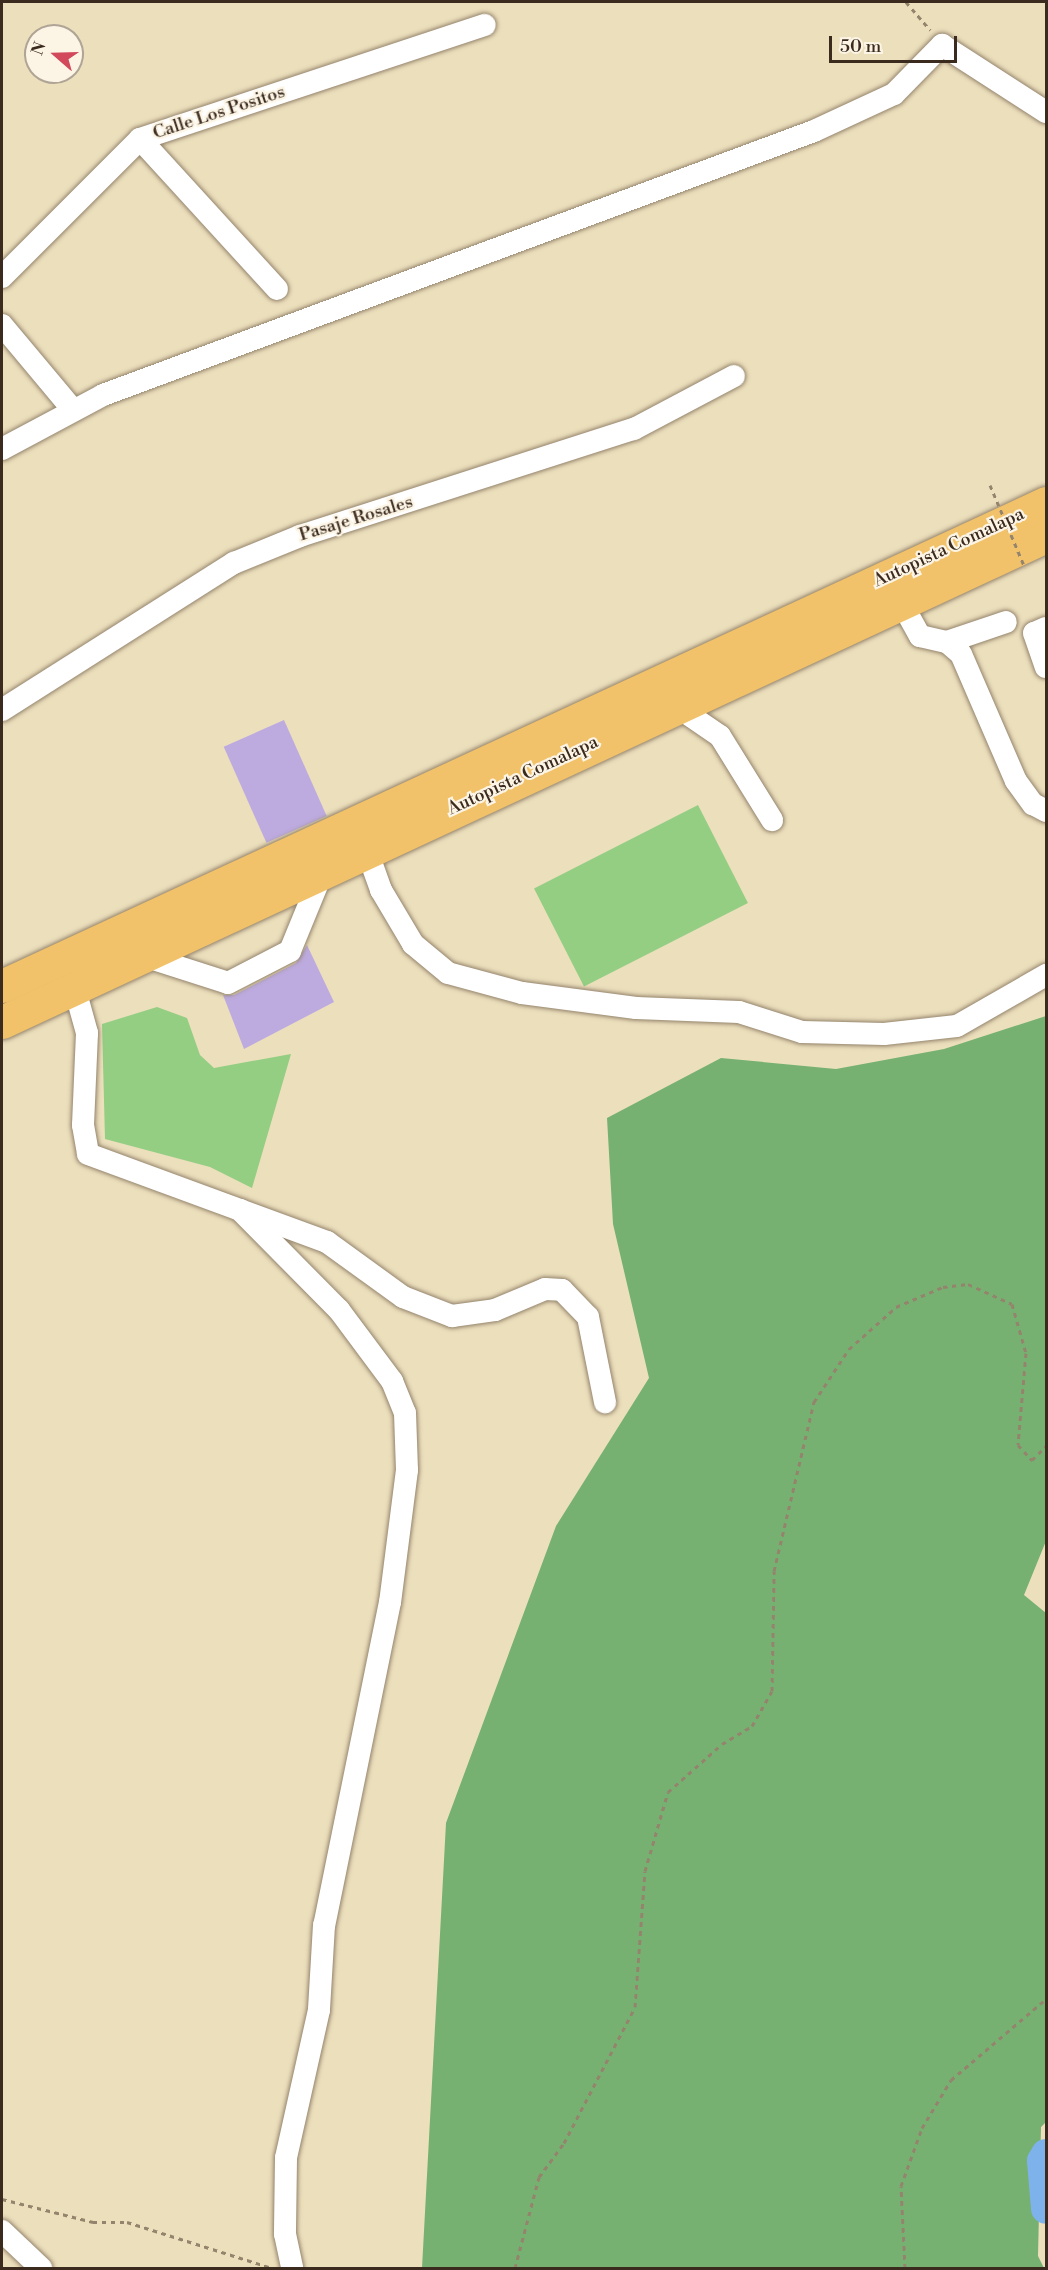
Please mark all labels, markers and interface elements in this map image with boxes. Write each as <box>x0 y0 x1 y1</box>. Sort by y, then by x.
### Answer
north arrow <box>24 24 84 84</box>
scale bar <box>832 24 960 62</box>
text: 50 m <box>840 35 881 58</box>
text: N <box>27 39 51 58</box>
street label: Calle Los Positos <box>150 81 288 145</box>
street label: Pasaje Rosales <box>297 491 415 547</box>
street label: Autopista Comalapa <box>870 504 1028 592</box>
street label: Autopista Comalapa <box>444 732 602 820</box>

